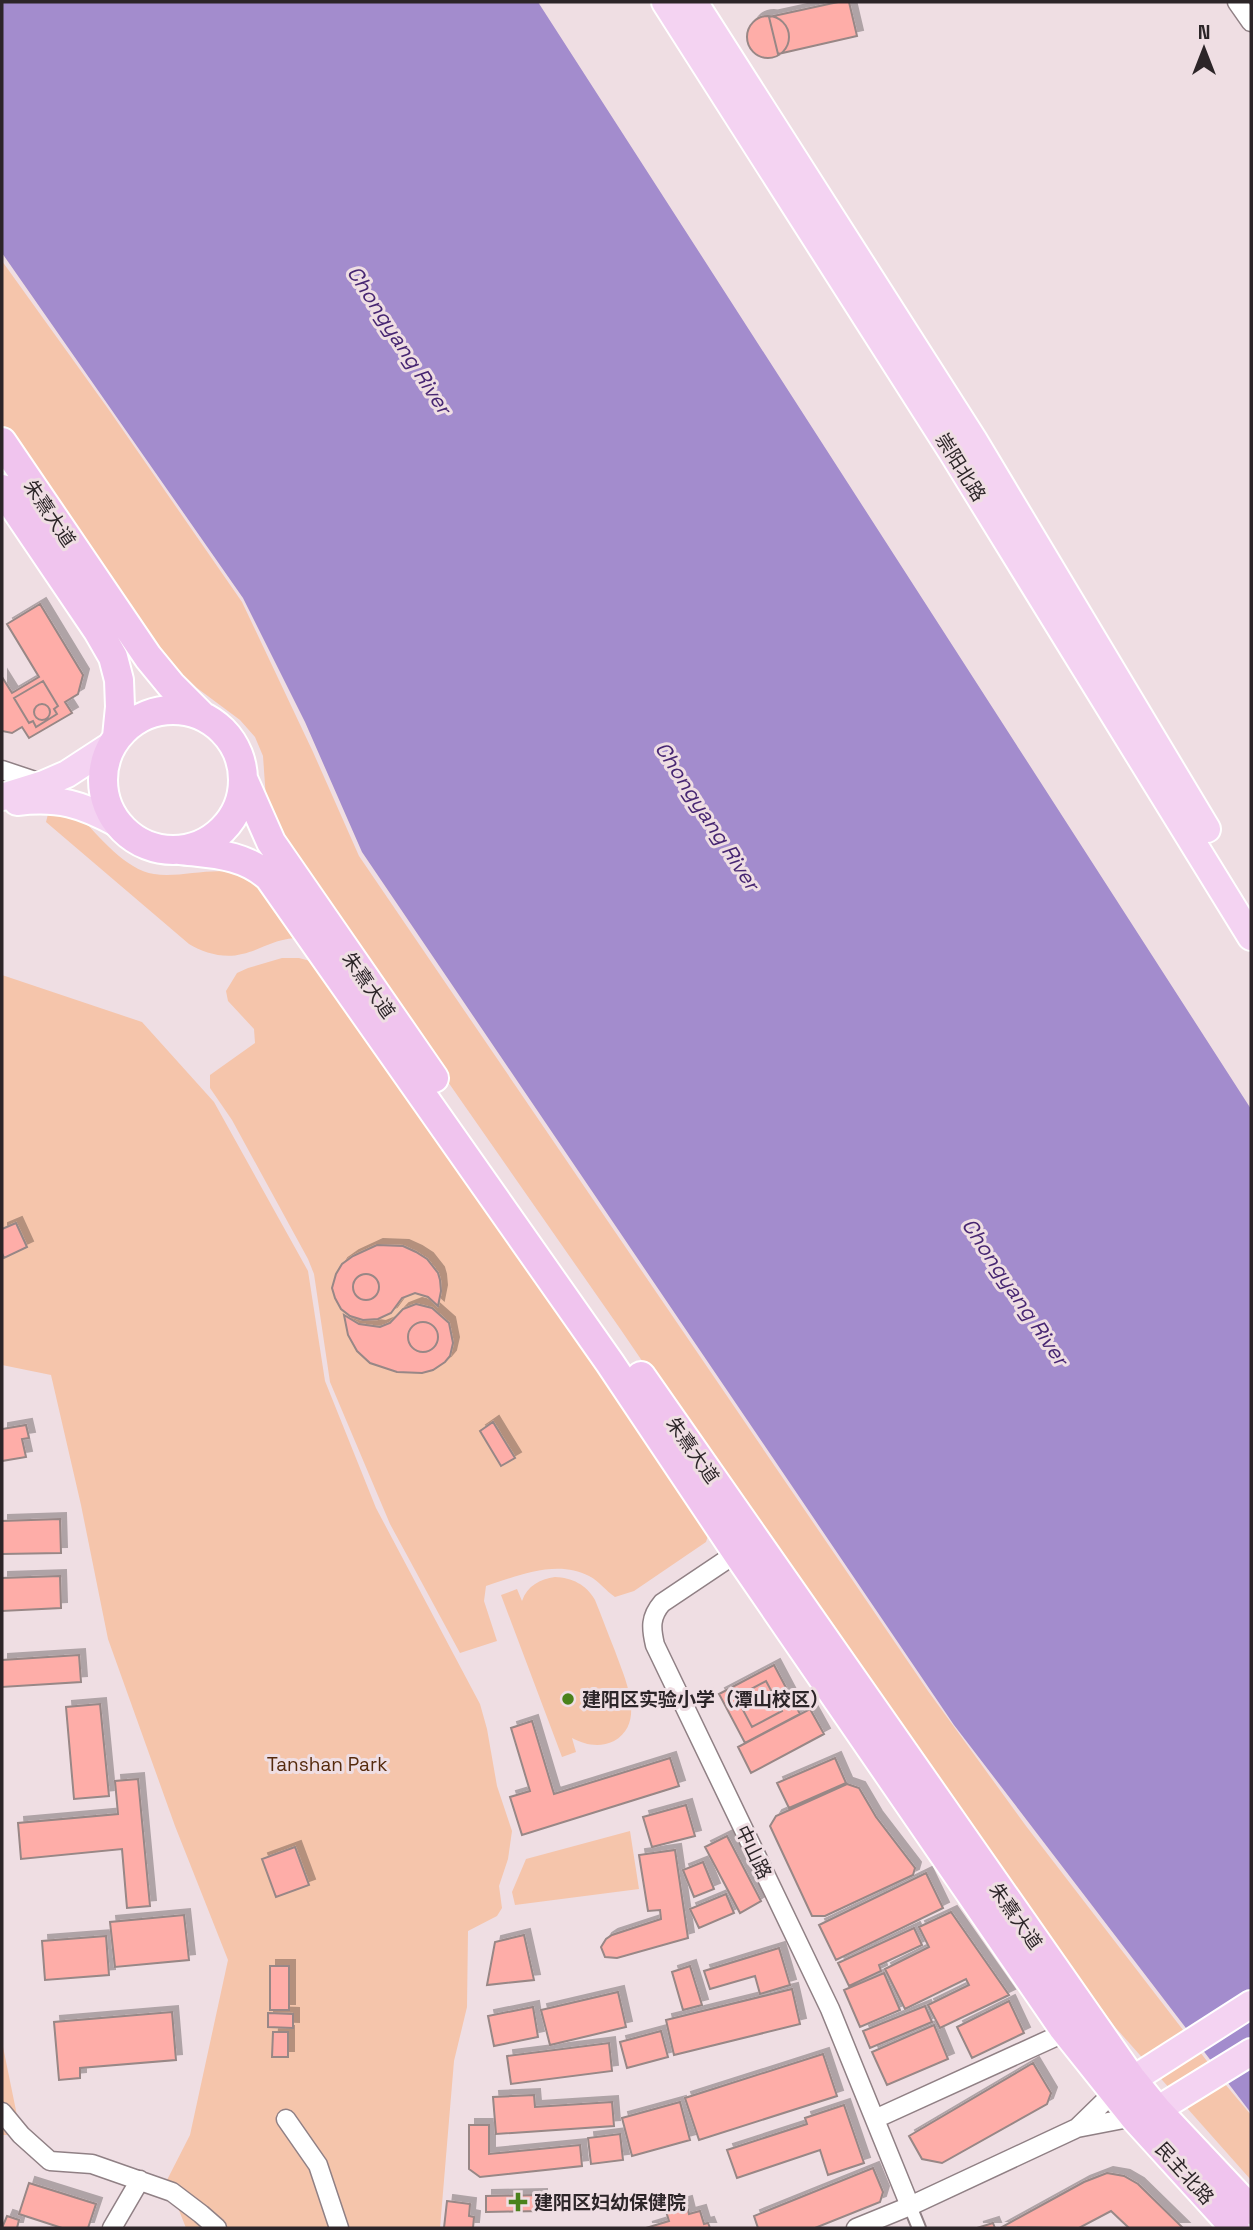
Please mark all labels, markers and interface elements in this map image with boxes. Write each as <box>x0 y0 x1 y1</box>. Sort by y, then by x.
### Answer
north arrow <box>1169 14 1239 84</box>
text: N <box>1198 20 1210 45</box>
water label: Chongyang River <box>341 260 459 421</box>
street label: 崇阳北路 <box>930 428 991 506</box>
street label: 朱熹大道 <box>18 475 81 552</box>
water label: Chongyang River <box>649 736 767 897</box>
street label: 朱熹大道 <box>337 947 401 1024</box>
water label: Chongyang River <box>956 1213 1076 1372</box>
street label: 朱熹大道 <box>661 1412 725 1489</box>
place label: 建阳区实验小学（潭山校区） <box>582 1687 829 1712</box>
marker: 建阳区实验小学（潭山校区） <box>560 1691 576 1707</box>
park label: Tanshan Park <box>267 1752 387 1777</box>
street label: 中山路 <box>730 1821 777 1883</box>
street label: 朱熹大道 <box>984 1878 1048 1955</box>
street label: 民主北路 <box>1150 2137 1219 2210</box>
place label: 建阳区妇幼保健院 <box>534 2190 686 2215</box>
marker: 建阳区妇幼保健院 <box>508 2192 528 2212</box>

